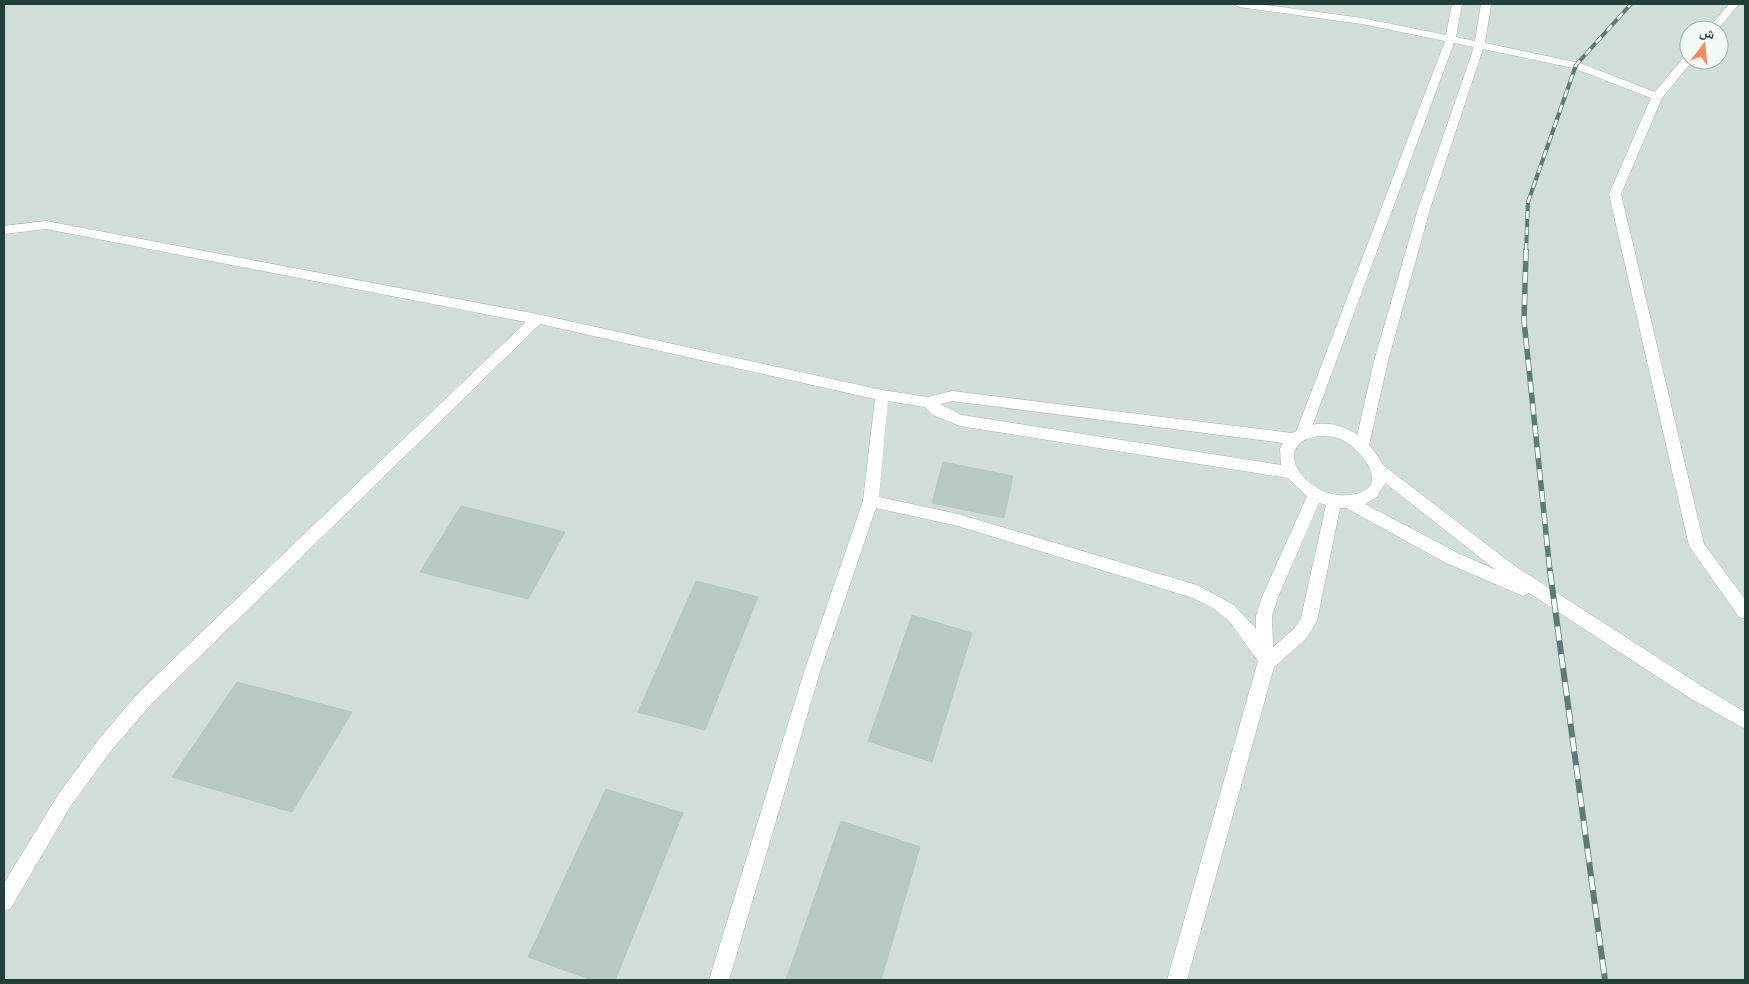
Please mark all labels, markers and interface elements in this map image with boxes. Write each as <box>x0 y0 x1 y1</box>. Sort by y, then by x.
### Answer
north arrow <box>1679 20 1729 70</box>
text: ش <box>1698 23 1717 43</box>

